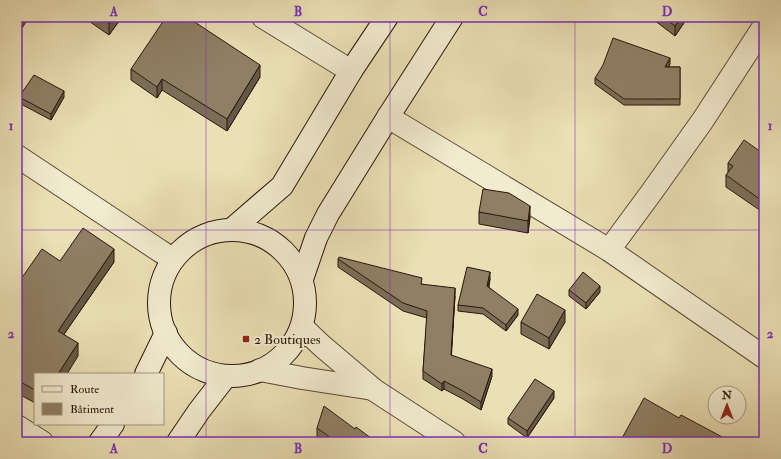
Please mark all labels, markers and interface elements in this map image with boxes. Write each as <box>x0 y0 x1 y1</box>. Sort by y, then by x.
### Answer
text: A <box>109 4 119 20</box>
text: B <box>294 4 302 20</box>
text: C <box>478 4 488 20</box>
text: D <box>662 4 673 20</box>
text: 1 <box>9 118 14 134</box>
text: 1 <box>768 118 773 134</box>
text: 2 <box>8 326 15 342</box>
text: 2 <box>767 326 774 342</box>
place label: 2 Boutiques <box>254 331 321 348</box>
marker: 2 Boutiques <box>241 334 251 344</box>
legend <box>34 373 164 425</box>
text: Route <box>70 382 99 397</box>
north arrow <box>707 385 747 425</box>
text: N <box>721 389 733 402</box>
text: Bâtiment <box>70 402 114 417</box>
text: A <box>109 441 119 457</box>
text: B <box>294 441 302 457</box>
text: C <box>478 441 488 457</box>
text: D <box>662 441 673 457</box>

